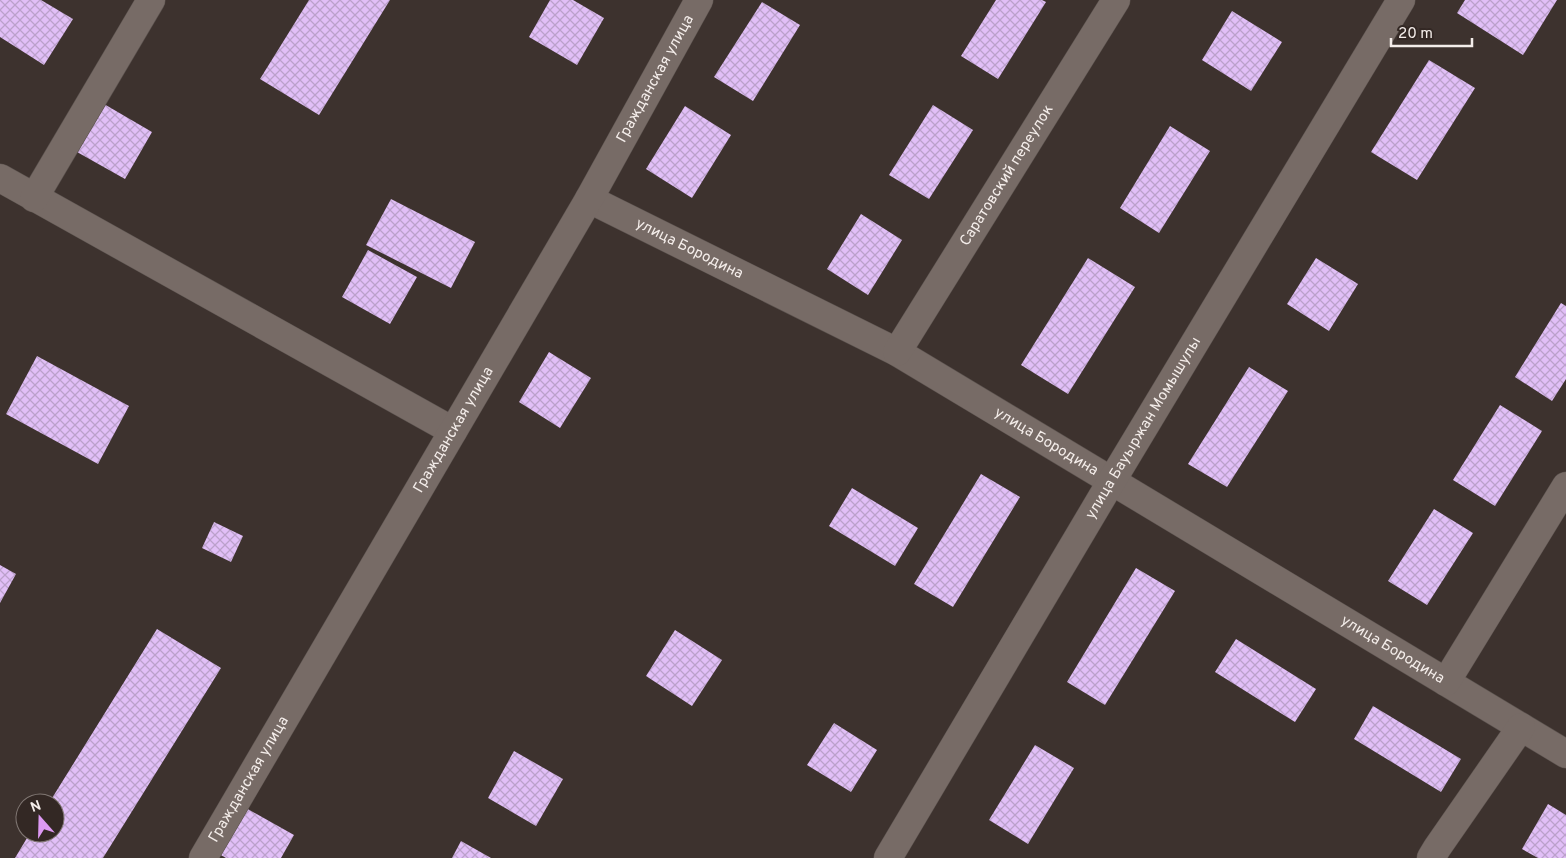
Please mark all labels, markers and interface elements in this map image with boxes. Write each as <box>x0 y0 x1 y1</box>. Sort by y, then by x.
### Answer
street label: Гражданская улица <box>612 12 698 146</box>
scale bar <box>1391 15 1472 47</box>
text: 20 m <box>1398 25 1433 44</box>
street label: Саратовский переулок <box>956 101 1058 250</box>
street label: улица Бородина <box>632 214 746 284</box>
street label: улица Бауыржан Момышулы <box>1081 334 1206 523</box>
street label: Гражданская улица <box>409 363 498 497</box>
street label: улица Бородина <box>991 403 1102 480</box>
street label: улица Бородина <box>1337 611 1448 688</box>
street label: Гражданская улица <box>205 713 293 846</box>
north arrow <box>15 793 65 843</box>
text: N <box>28 797 44 817</box>

